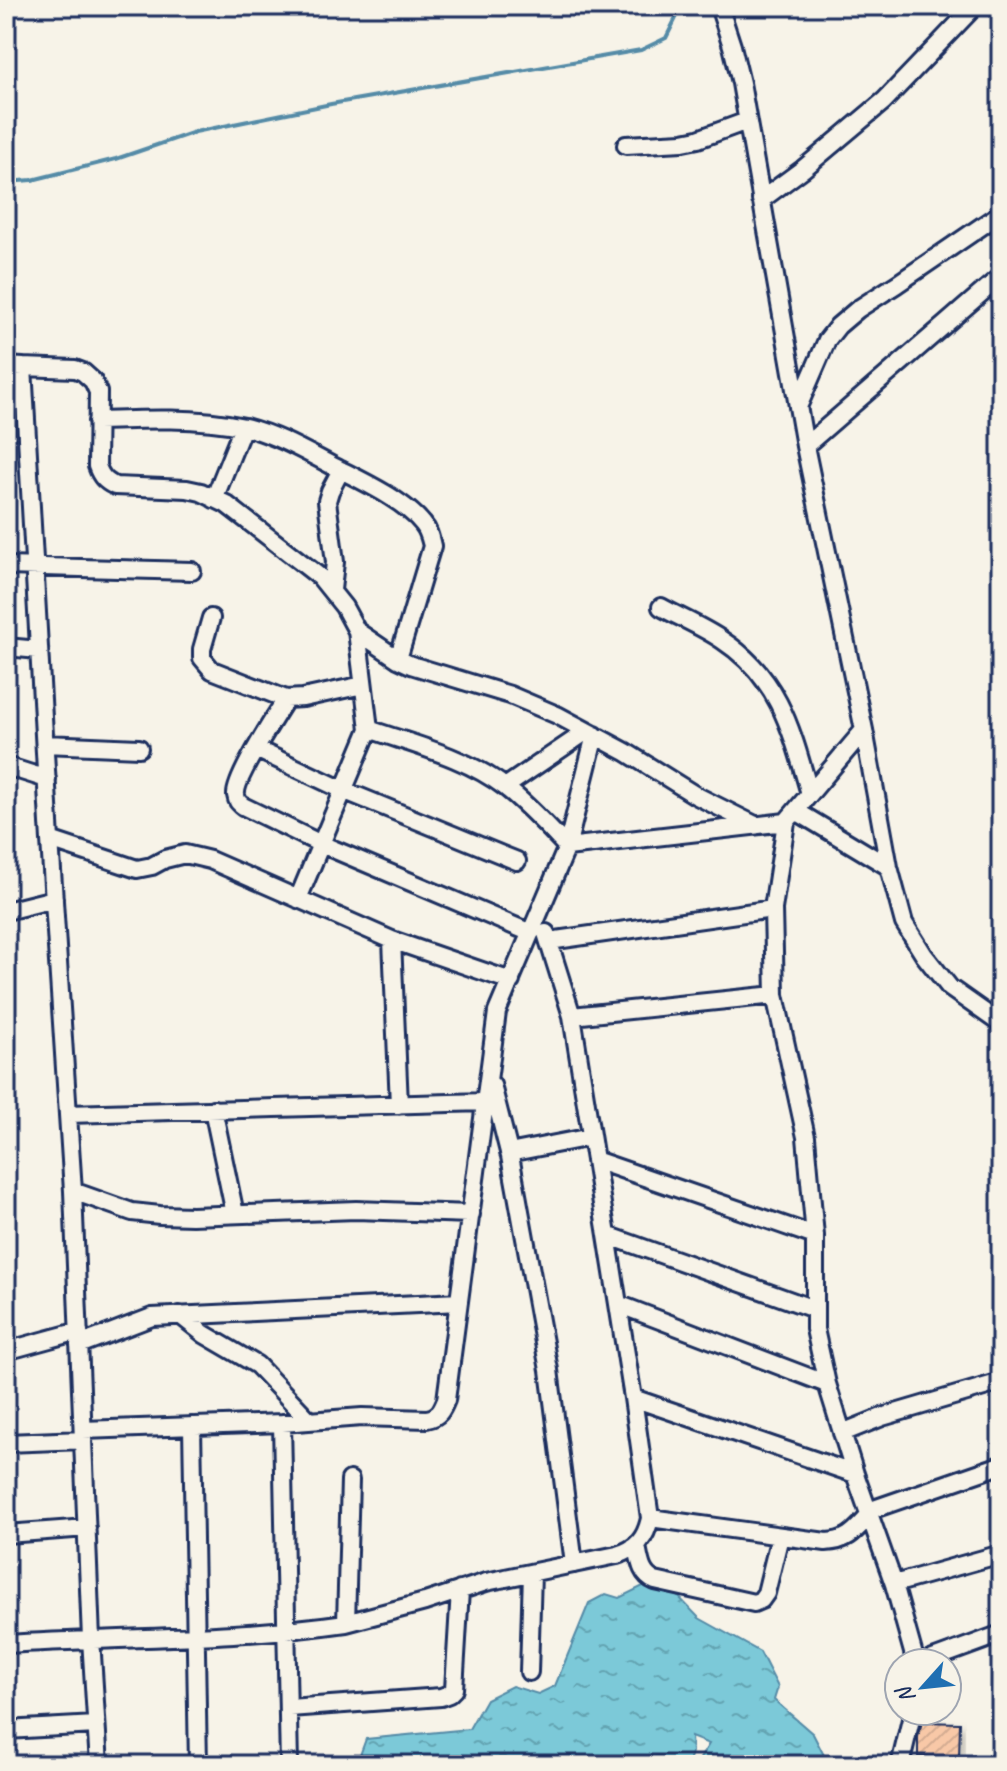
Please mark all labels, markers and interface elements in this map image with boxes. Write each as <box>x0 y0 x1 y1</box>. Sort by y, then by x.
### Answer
north arrow <box>883 1647 963 1727</box>
text: N <box>889 1680 922 1708</box>

